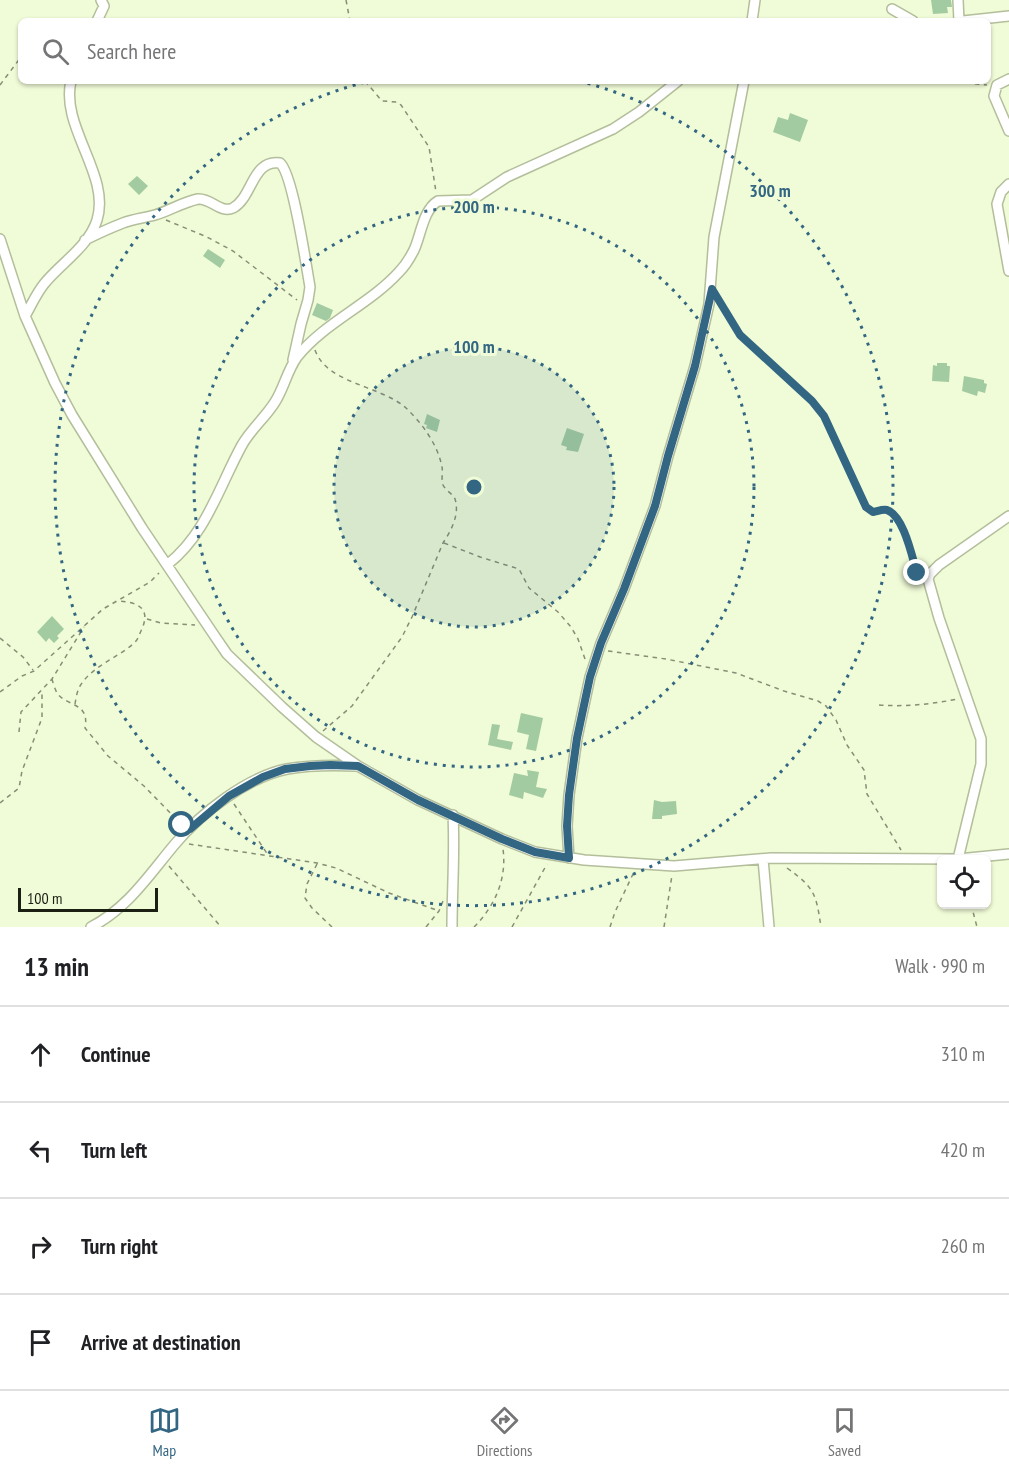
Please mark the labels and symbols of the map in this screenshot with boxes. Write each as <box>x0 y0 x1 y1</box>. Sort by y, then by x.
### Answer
text: 300 m <box>749 179 791 202</box>
text: 200 m <box>453 195 495 218</box>
text: 100 m <box>453 335 495 358</box>
centre of rings <box>464 477 484 497</box>
route end <box>903 559 929 585</box>
route start <box>168 811 194 837</box>
scale bar <box>18 885 158 912</box>

